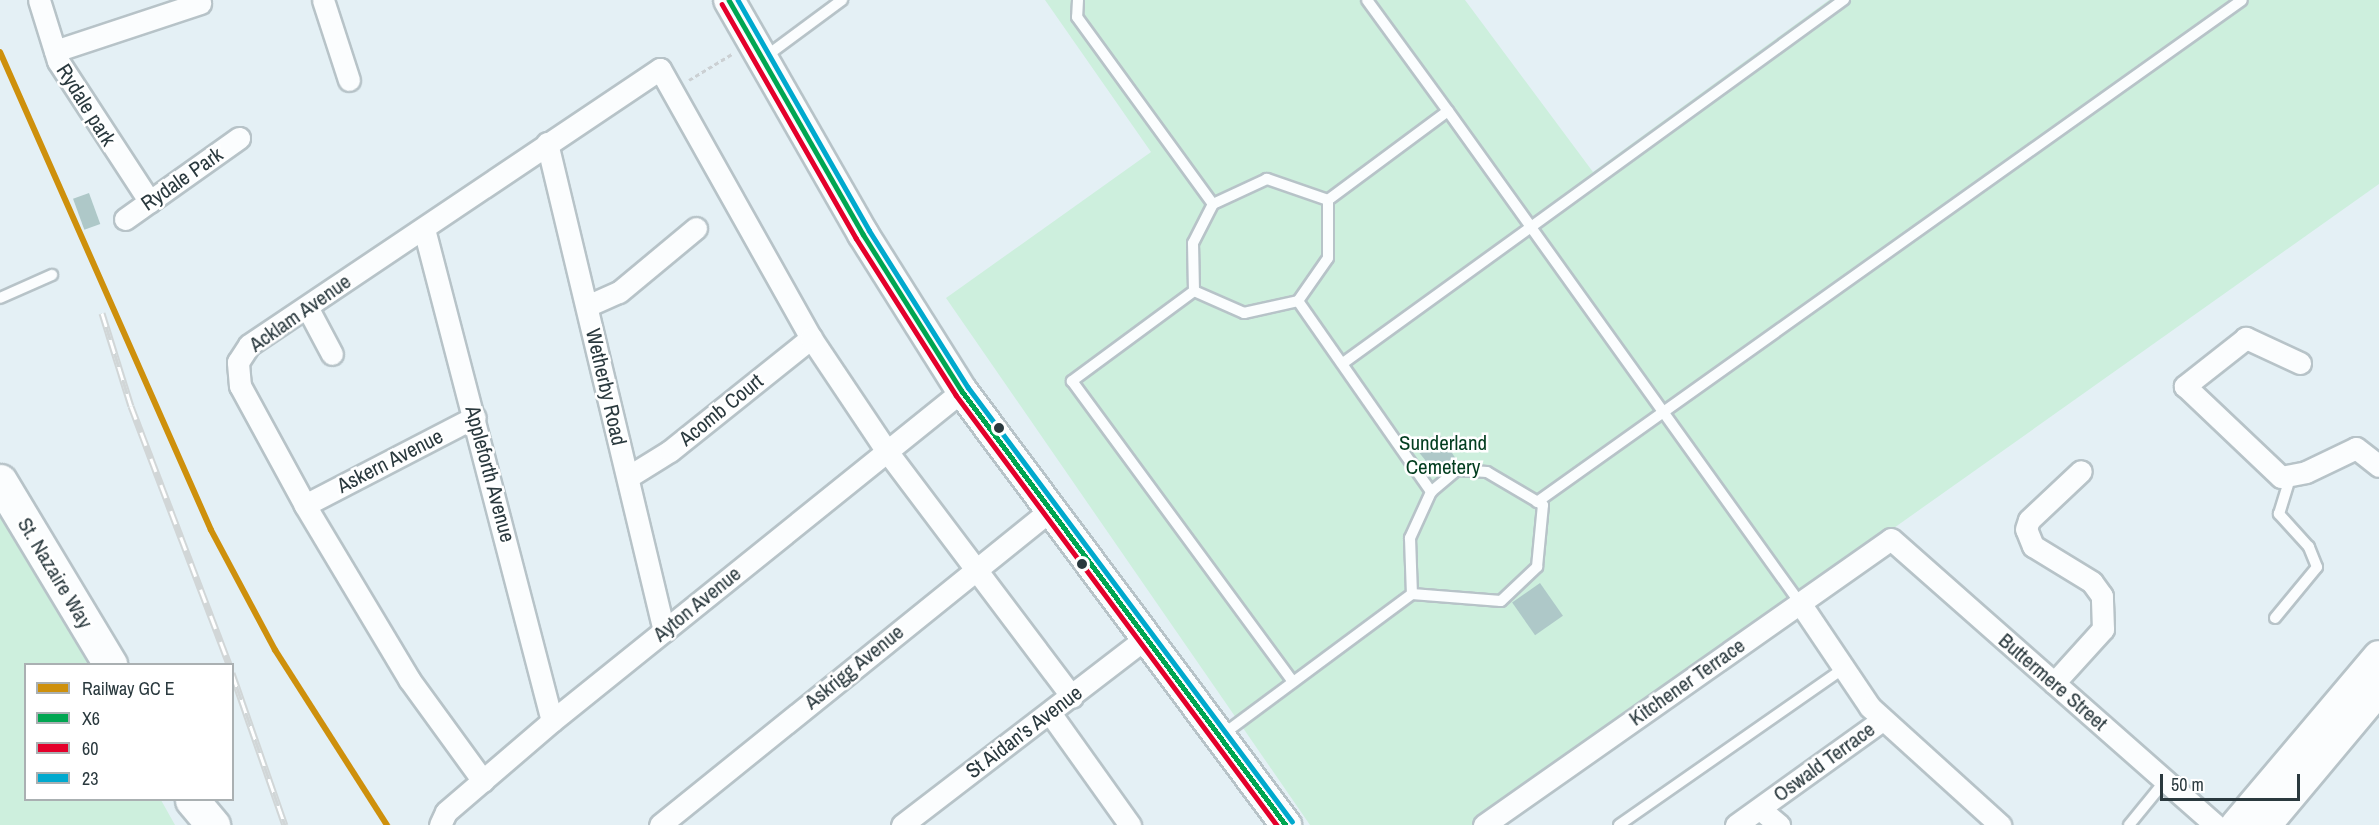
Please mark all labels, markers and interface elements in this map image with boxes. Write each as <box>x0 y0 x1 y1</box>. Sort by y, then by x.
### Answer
street label: Rydale park <box>51 59 121 151</box>
street label: Rydale Park <box>136 142 228 216</box>
street label: Acklam Avenue <box>244 268 356 358</box>
street label: Wetherby Road <box>580 326 632 448</box>
street label: Acomb Court <box>674 369 768 451</box>
street label: Appleforth Avenue <box>460 402 520 546</box>
unlabelled marker <box>993 422 1005 434</box>
street label: Askern Avenue <box>332 423 448 499</box>
park label: Sunderland Cemetery <box>1399 430 1487 480</box>
street label: St. Nazaire Way <box>12 513 98 633</box>
unlabelled marker <box>1076 558 1088 570</box>
street label: Ayton Avenue <box>648 561 746 647</box>
street label: Askrigg Avenue <box>799 619 909 715</box>
street label: Buttermere Street <box>1993 628 2113 736</box>
street label: Kitchener Terrace <box>1624 633 1750 731</box>
legend <box>24 663 234 801</box>
text: Railway GC E <box>82 676 175 701</box>
street label: St Aidan's Avenue <box>960 680 1088 784</box>
text: X6 <box>82 706 100 731</box>
street label: Oswald Terrace <box>1768 717 1880 807</box>
text: 60 <box>82 736 98 761</box>
scale bar <box>2163 762 2302 800</box>
text: 23 <box>82 766 98 791</box>
text: 50 m <box>2171 772 2204 797</box>

